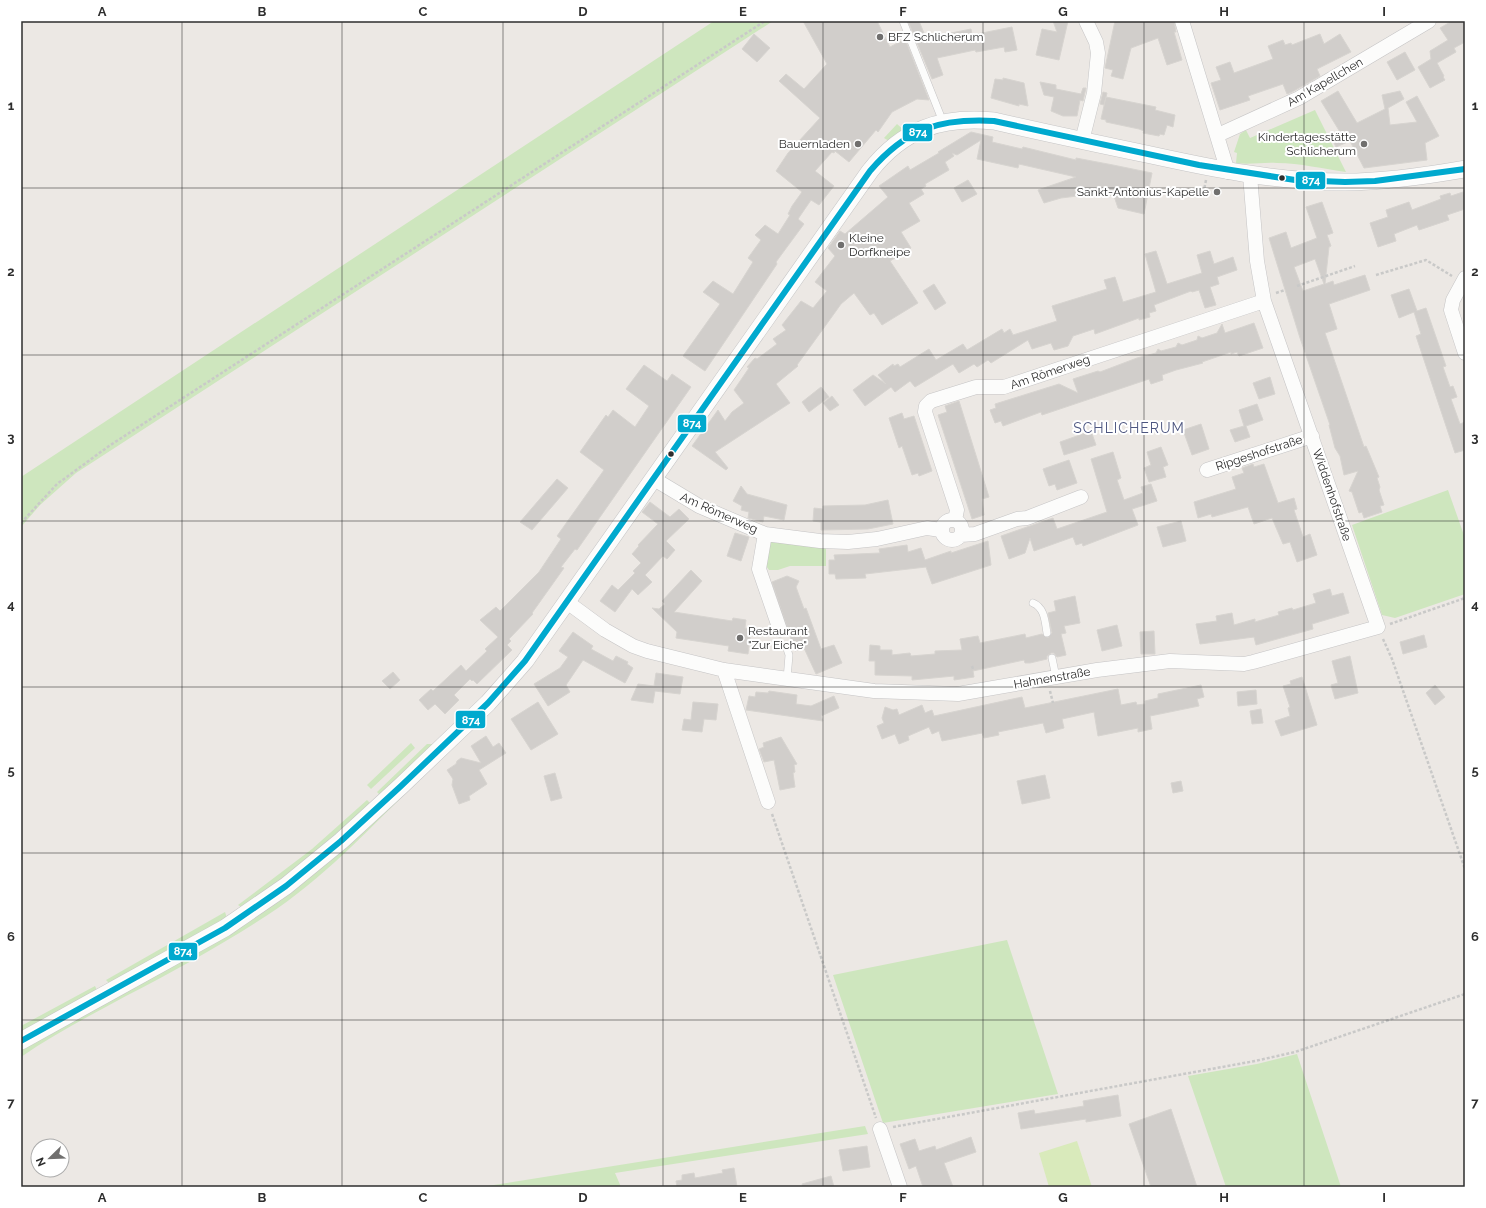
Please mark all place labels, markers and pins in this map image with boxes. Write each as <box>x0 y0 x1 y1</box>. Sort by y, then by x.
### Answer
place label: BFZ Schlicherum <box>888 30 983 44</box>
marker: BFZ Schlicherum <box>875 32 885 42</box>
place label: Kindertagesstätte Schlicherum <box>1258 130 1356 158</box>
place label: Bauernladen <box>779 137 850 151</box>
marker: Bauernladen <box>853 139 863 149</box>
marker: Kindertagesstätte Schlicherum <box>1359 139 1369 149</box>
unlabelled marker <box>1277 173 1287 183</box>
place label: Sankt-Antonius-Kapelle <box>1077 185 1209 199</box>
marker: Sankt-Antonius-Kapelle <box>1212 187 1222 197</box>
place label: Kleine Dorfkneipe <box>849 231 910 259</box>
marker: Kleine Dorfkneipe <box>836 240 846 250</box>
unlabelled marker <box>666 449 676 459</box>
place label: Restaurant "Zur Eiche" <box>748 624 808 652</box>
marker: Restaurant "Zur Eiche" <box>735 633 745 643</box>

